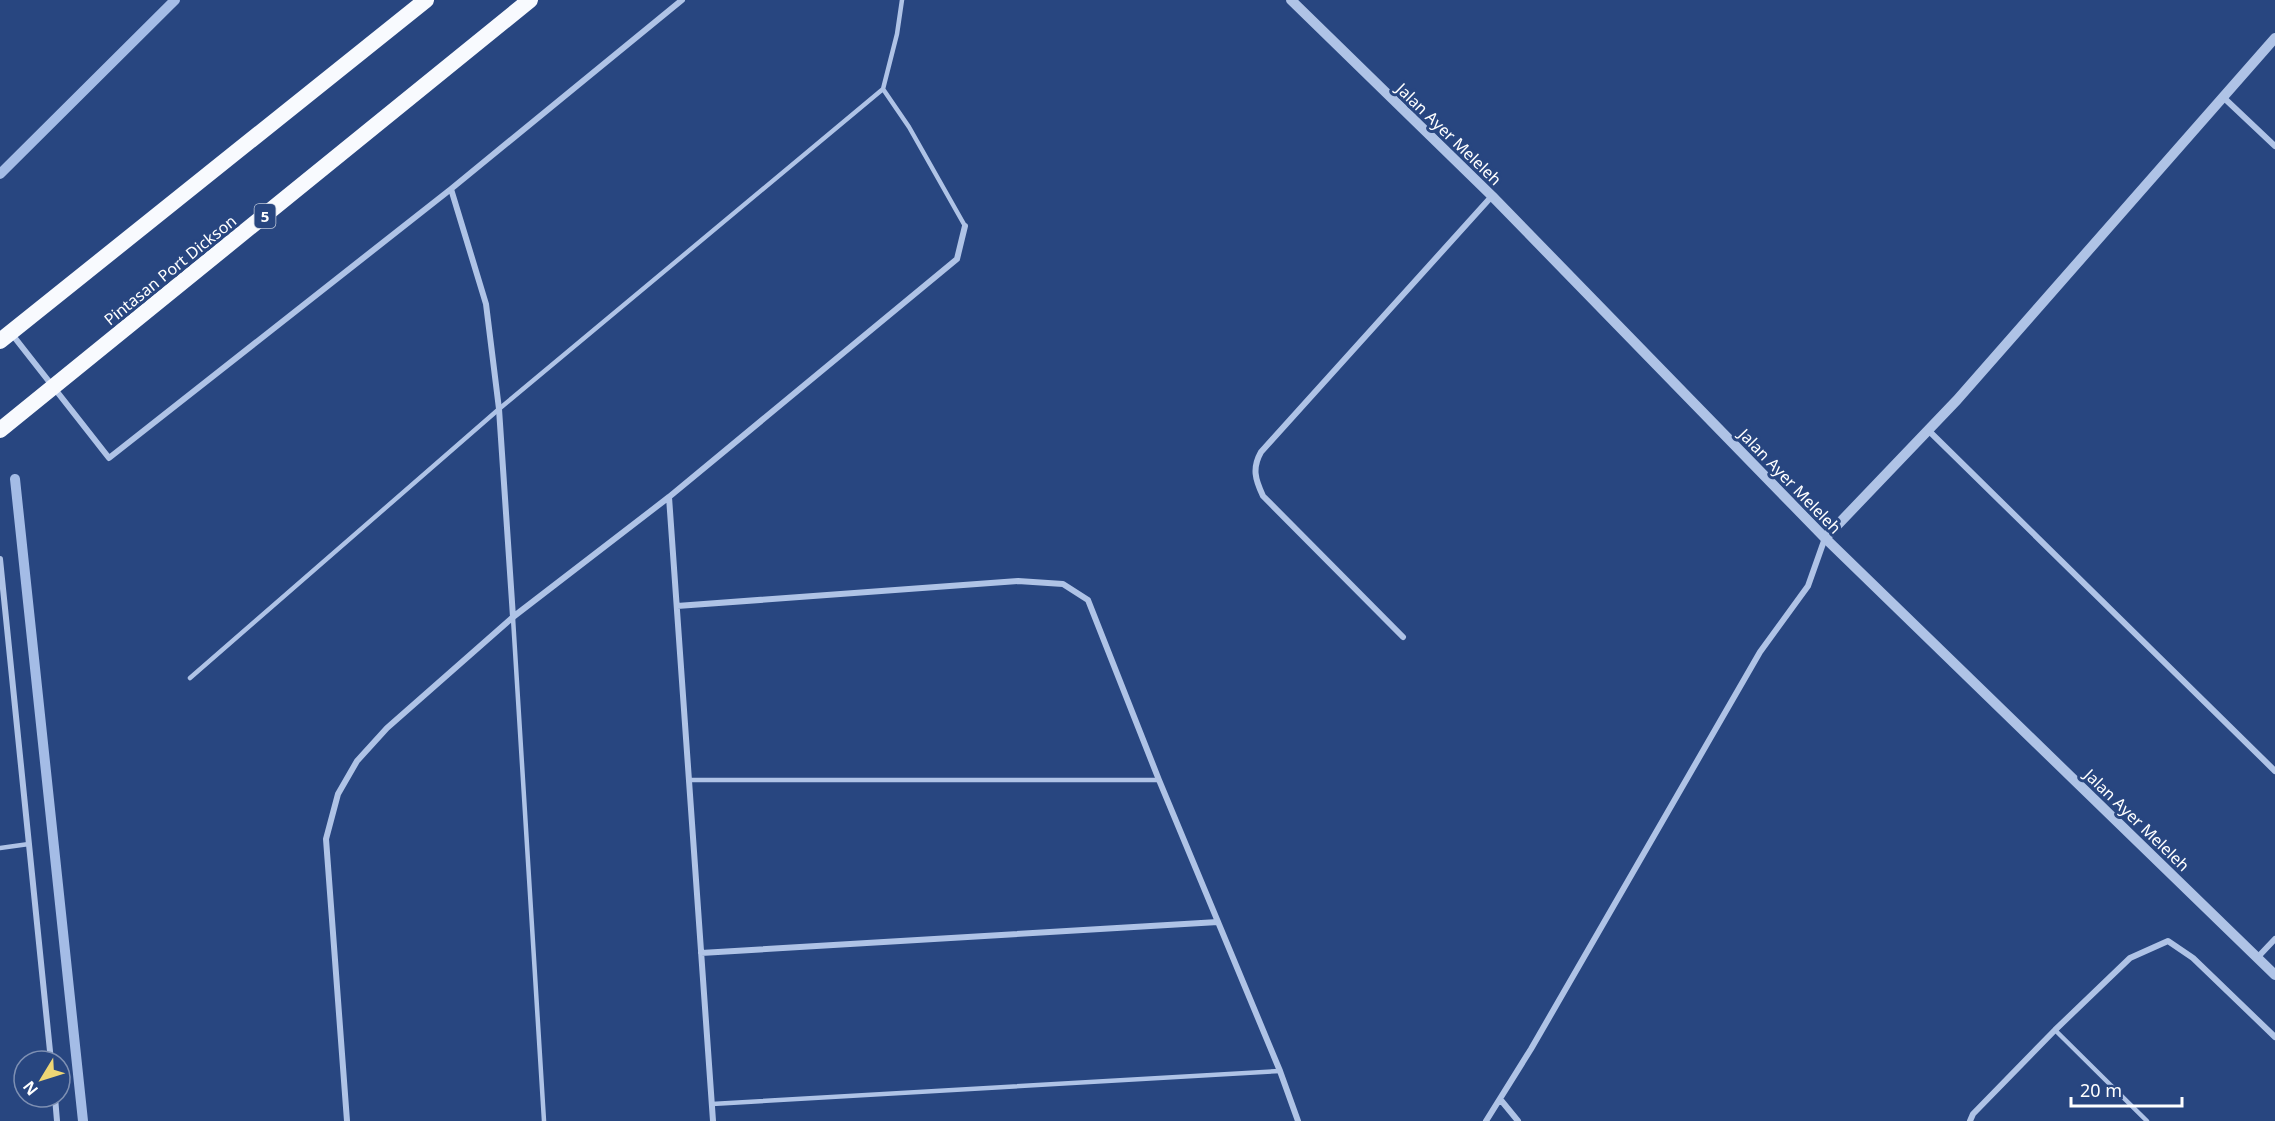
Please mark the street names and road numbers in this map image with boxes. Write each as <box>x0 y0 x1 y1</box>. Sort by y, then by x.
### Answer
street label: Jalan Ayer Meleleh <box>1390 77 1506 190</box>
road number: 5 <box>254 204 276 228</box>
street label: Pintasan Port Dickson <box>99 210 241 330</box>
street label: Jalan Ayer Meleleh <box>1733 422 1846 538</box>
street label: Jalan Ayer Meleleh <box>2078 763 2194 876</box>

